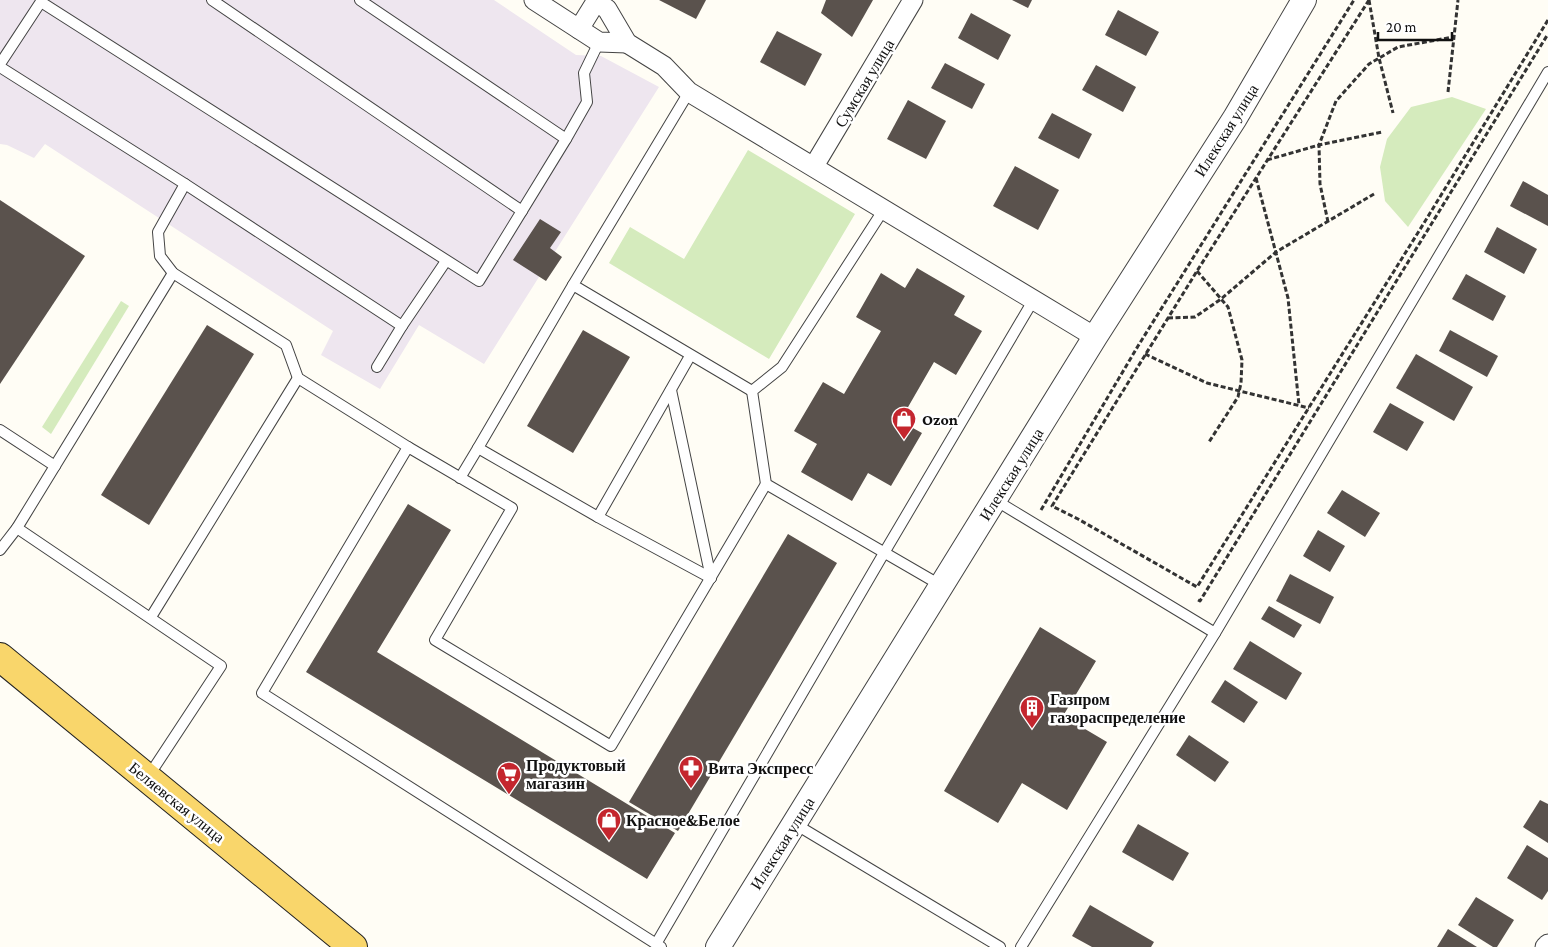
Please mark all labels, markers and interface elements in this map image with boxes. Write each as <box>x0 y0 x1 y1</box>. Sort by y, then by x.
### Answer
scale bar <box>1378 10 1452 42</box>
text: 20 m <box>1386 19 1417 35</box>
street label: Сумская улица <box>831 36 898 131</box>
street label: Илекская улица <box>1191 81 1262 180</box>
shop icon: Ozon <box>891 406 917 440</box>
place label: Ozon <box>922 411 958 428</box>
street label: Илекская улица <box>976 425 1047 524</box>
place label: Газпром газораспределение <box>1050 691 1185 727</box>
building icon: Газпром газораспределение <box>1019 695 1045 729</box>
pharmacy icon: Вита Экспресс <box>678 755 704 789</box>
place label: Продуктовый магазин <box>526 757 626 792</box>
street label: Беляевская улица <box>125 759 228 847</box>
place label: Вита Экспресс <box>708 760 813 778</box>
supermarket icon: Продуктовый магазин <box>496 761 522 795</box>
street label: Илекская улица <box>747 794 818 893</box>
shop icon: Красное&Белое <box>596 807 622 841</box>
place label: Красное&Белое <box>626 812 740 830</box>

